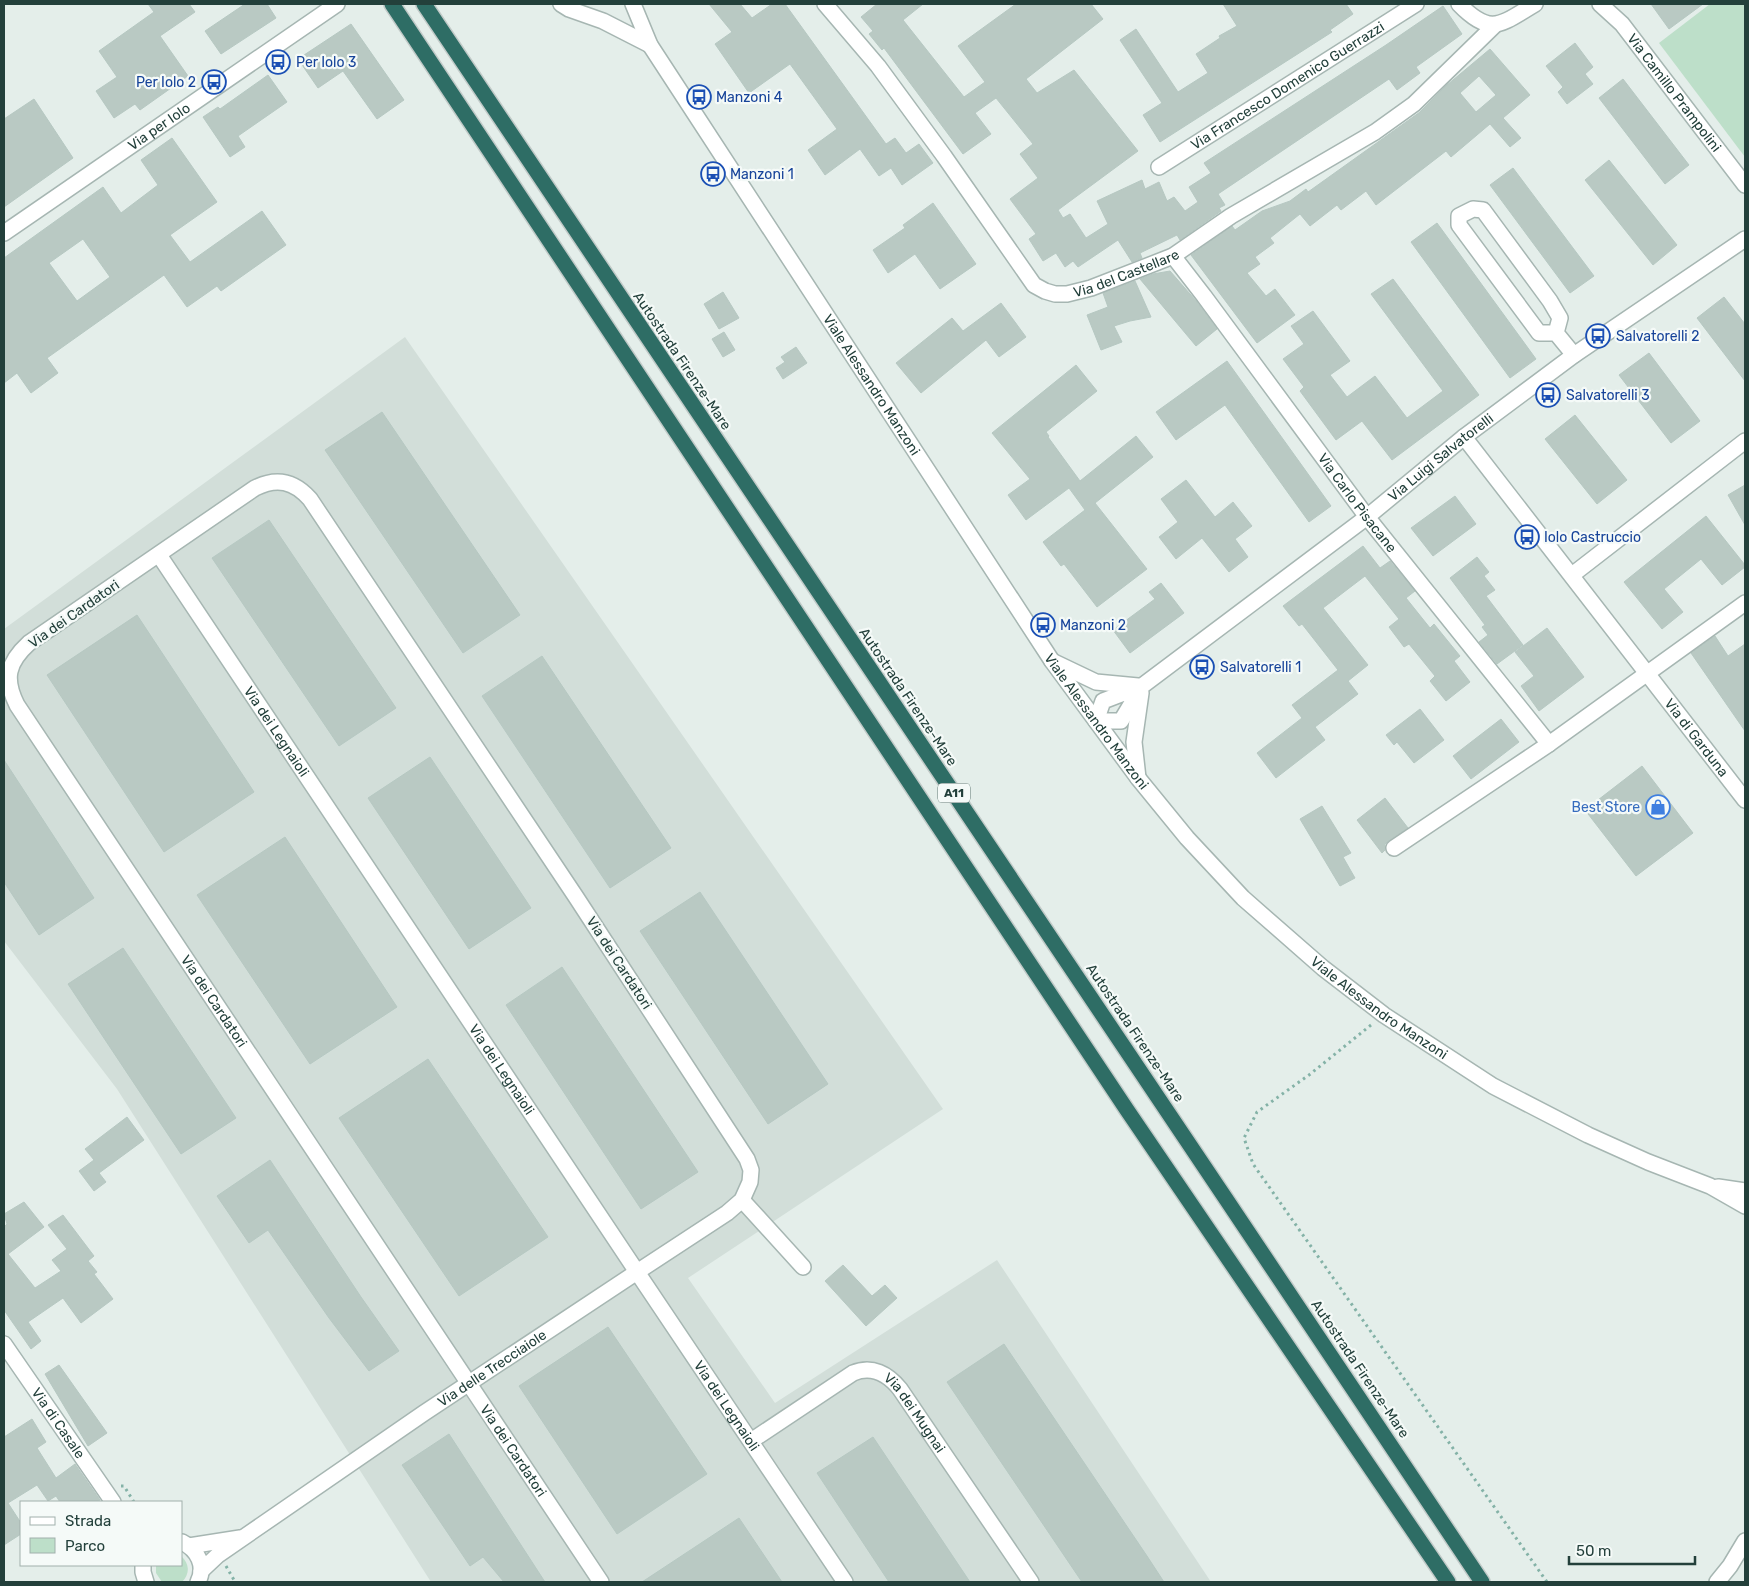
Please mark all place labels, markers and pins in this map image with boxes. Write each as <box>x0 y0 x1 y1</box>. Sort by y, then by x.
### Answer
bus stop icon: Per Iolo 3 <box>265 49 291 75</box>
place label: Per Iolo 3 <box>296 54 356 71</box>
bus stop icon: Per Iolo 2 <box>201 69 227 95</box>
place label: Per Iolo 2 <box>136 74 196 91</box>
bus stop icon: Manzoni 4 <box>686 84 712 110</box>
place label: Manzoni 4 <box>716 89 783 106</box>
bus stop icon: Manzoni 1 <box>700 161 726 187</box>
place label: Manzoni 1 <box>730 166 794 183</box>
bus stop icon: Salvatorelli 2 <box>1585 323 1611 349</box>
place label: Salvatorelli 2 <box>1616 328 1699 345</box>
bus stop icon: Salvatorelli 3 <box>1535 382 1561 408</box>
place label: Salvatorelli 3 <box>1566 387 1650 404</box>
bus stop icon: Iolo Castruccio <box>1514 524 1540 550</box>
place label: Iolo Castruccio <box>1544 529 1641 546</box>
bus stop icon: Manzoni 2 <box>1030 612 1056 638</box>
place label: Manzoni 2 <box>1060 617 1126 634</box>
bus stop icon: Salvatorelli 1 <box>1189 654 1215 680</box>
place label: Salvatorelli 1 <box>1220 659 1301 676</box>
shop icon: Best Store <box>1645 794 1671 820</box>
place label: Best Store <box>1572 799 1640 816</box>

